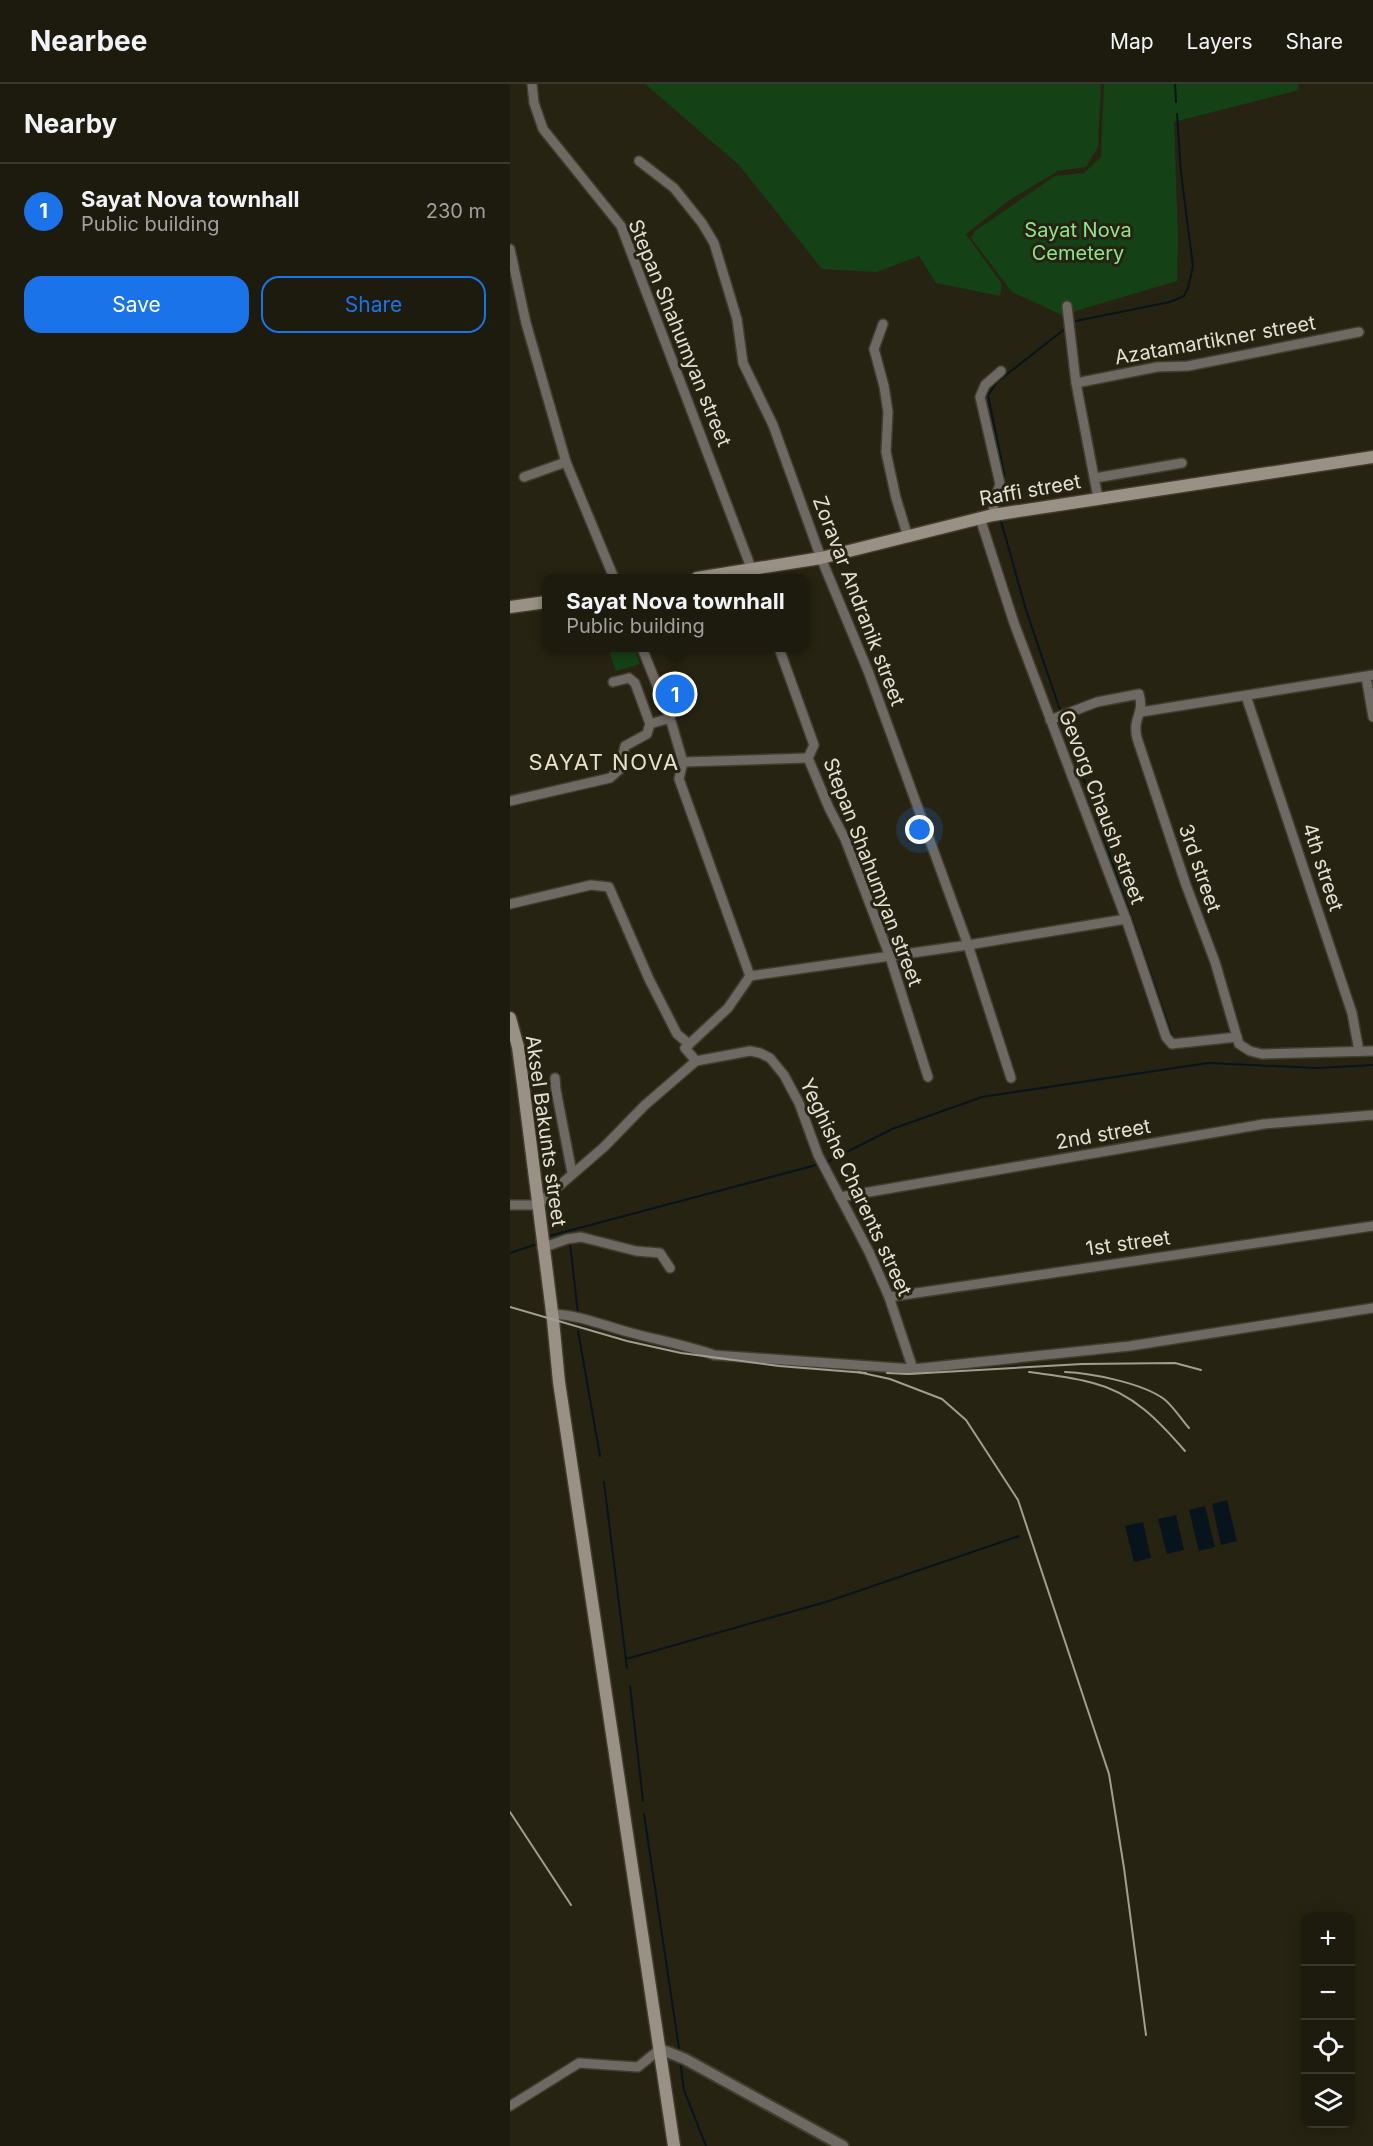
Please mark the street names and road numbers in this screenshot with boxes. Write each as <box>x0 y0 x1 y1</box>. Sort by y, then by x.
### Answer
street label: Stepan Shahumyan street <box>623 216 737 450</box>
street label: Azatamartikner street <box>1113 310 1318 370</box>
street label: Raffi street <box>977 469 1083 511</box>
street label: Zoravar Andranik street <box>808 493 910 710</box>
street label: Gevorg Chaush street <box>1054 707 1150 908</box>
street label: Stepan Shahumyan street <box>818 754 928 990</box>
street label: 4th street <box>1298 820 1349 914</box>
street label: 3rd street <box>1174 821 1226 916</box>
street label: Aksel Bakunts street <box>521 1034 571 1229</box>
street label: Yeghishe Charents street <box>795 1074 917 1300</box>
street label: 2nd street <box>1054 1114 1153 1154</box>
street label: 1st street <box>1084 1225 1172 1261</box>

